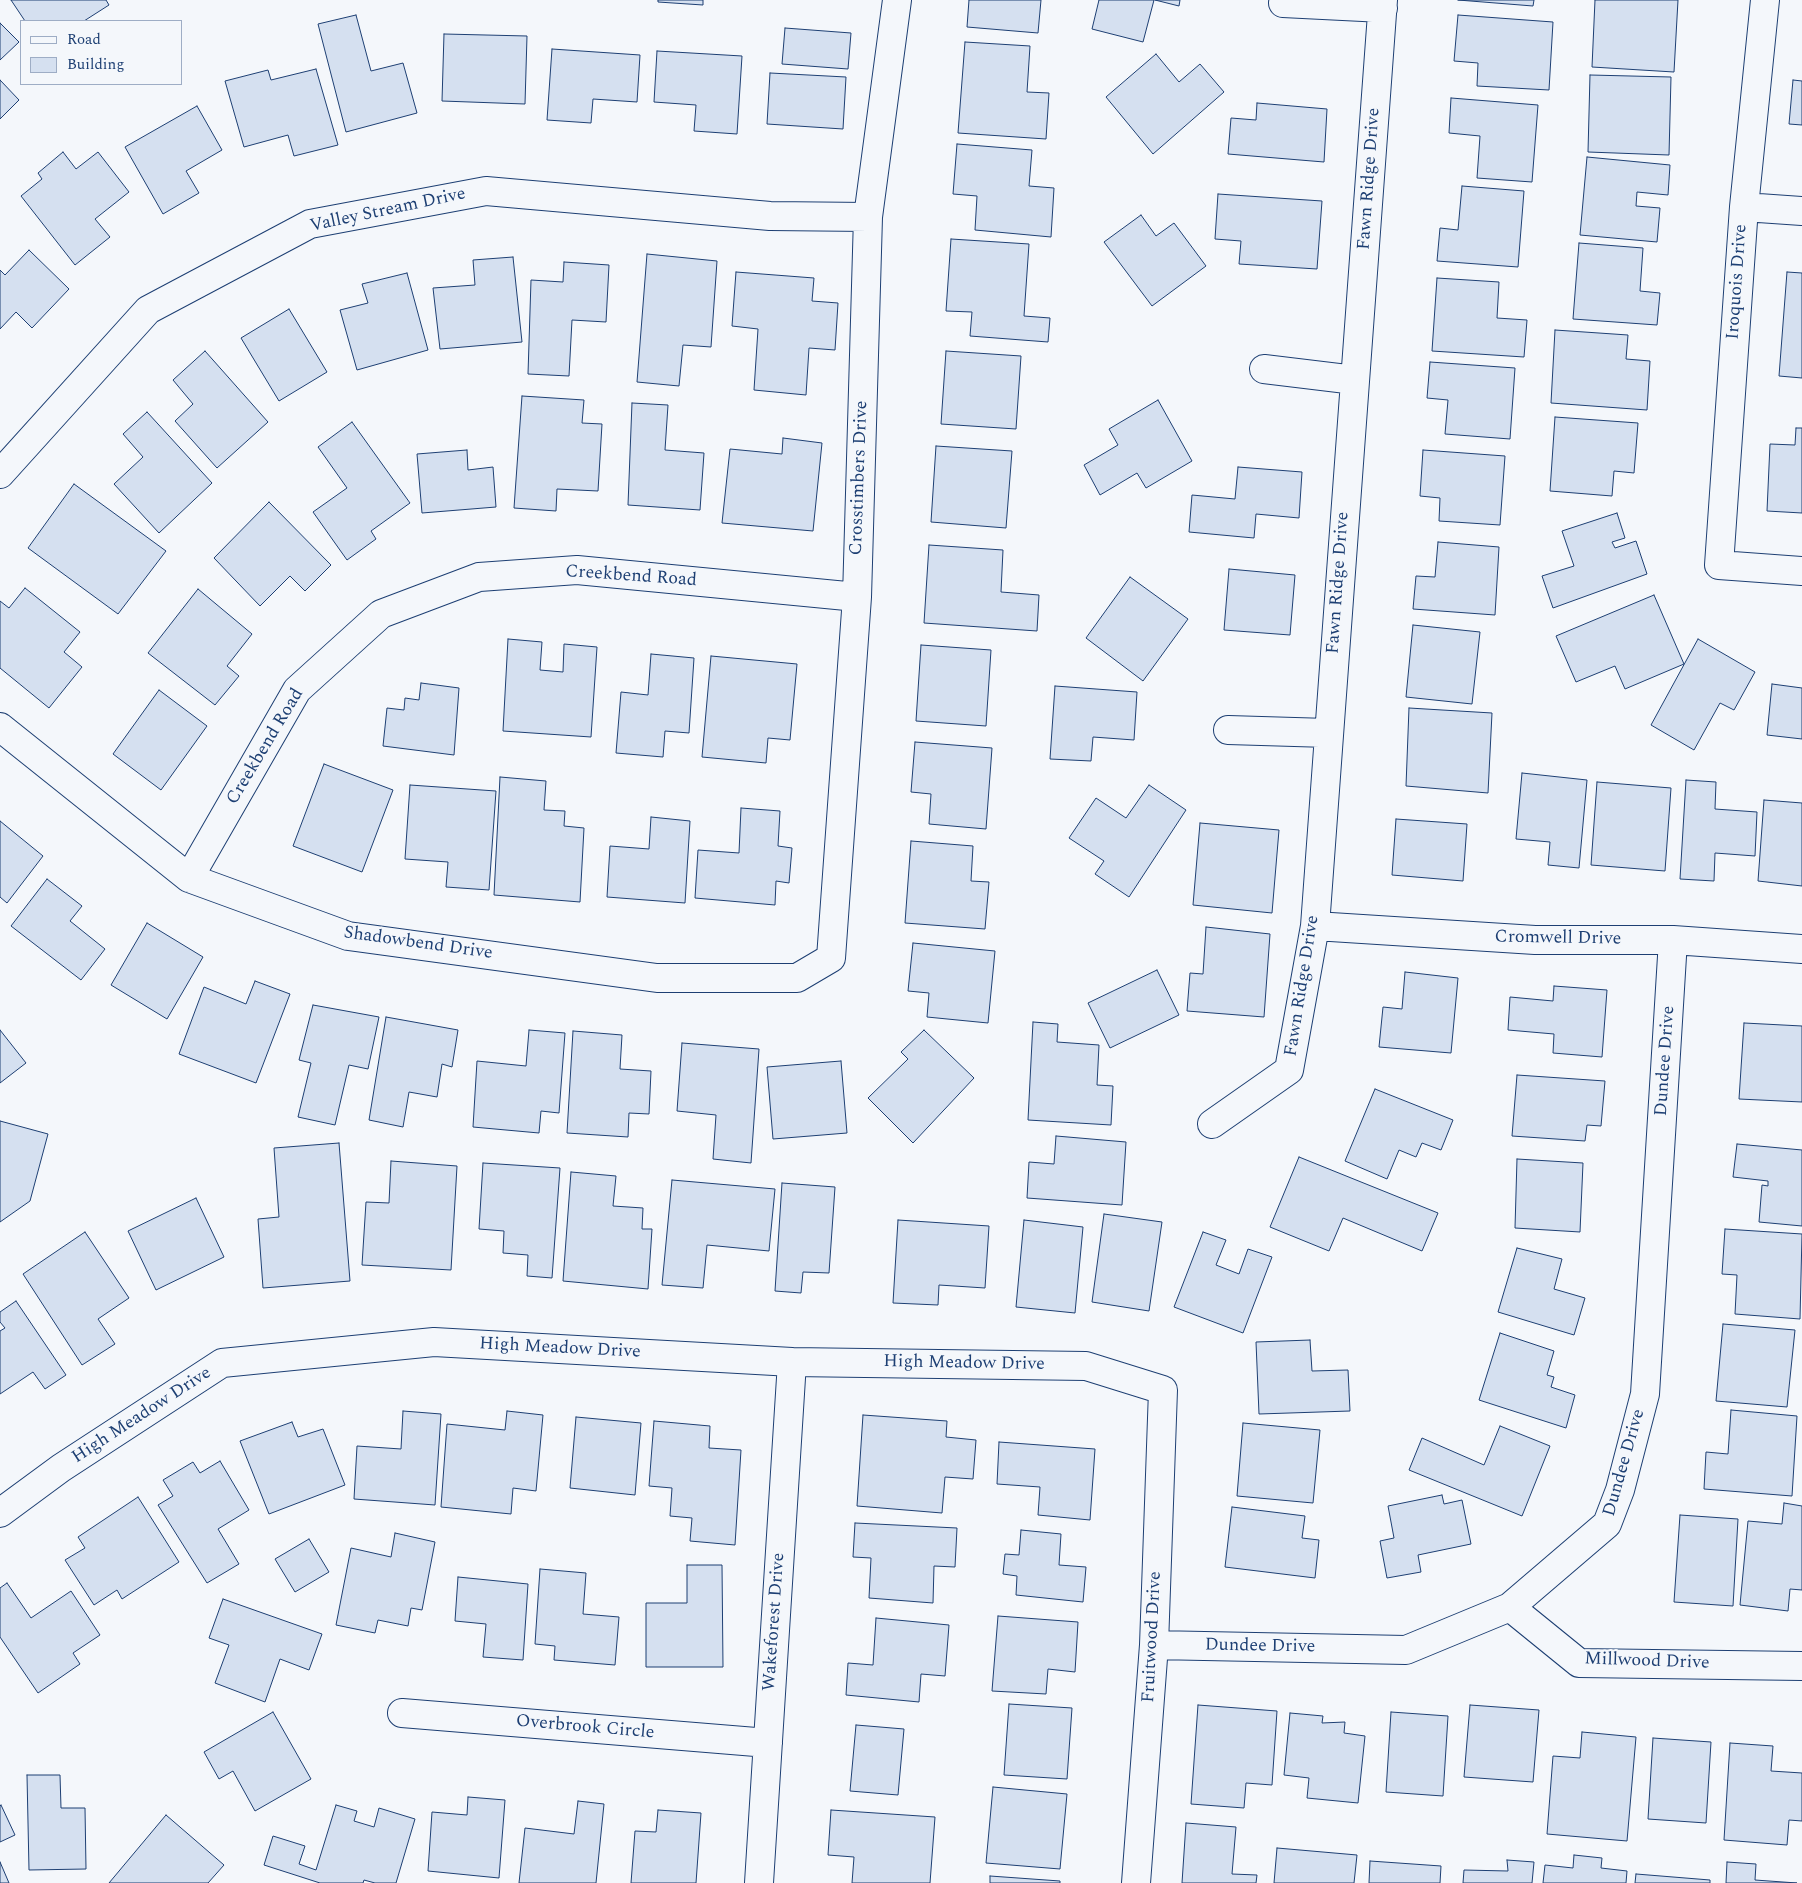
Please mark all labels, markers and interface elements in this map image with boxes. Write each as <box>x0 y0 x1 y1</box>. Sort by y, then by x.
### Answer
legend <box>20 20 182 85</box>
text: Road <box>67 28 101 51</box>
text: Building <box>67 53 124 76</box>
street label: Fawn Ridge Drive <box>1354 107 1386 251</box>
street label: Valley Stream Drive <box>308 184 468 238</box>
street label: Iroquois Drive <box>1723 223 1753 341</box>
street label: Crosstimbers Drive <box>847 400 873 556</box>
street label: Fawn Ridge Drive <box>1323 511 1355 655</box>
street label: Creekbend Road <box>565 562 697 592</box>
street label: Creekbend Road <box>223 685 309 809</box>
street label: Fawn Ridge Drive <box>1281 914 1325 1058</box>
street label: Shadowbend Drive <box>342 923 494 965</box>
street label: Cromwell Drive <box>1494 927 1622 951</box>
street label: Dundee Drive <box>1651 1005 1681 1117</box>
street label: High Meadow Drive <box>479 1334 641 1364</box>
street label: High Meadow Drive <box>883 1352 1045 1376</box>
street label: High Meadow Drive <box>68 1363 216 1469</box>
street label: Dundee Drive <box>1599 1407 1651 1519</box>
street label: Wakeforest Drive <box>759 1552 791 1692</box>
street label: Fruitwood Drive <box>1139 1571 1167 1703</box>
street label: Dundee Drive <box>1205 1635 1315 1659</box>
street label: Millwood Drive <box>1584 1649 1710 1675</box>
street label: Overbrook Circle <box>515 1711 655 1745</box>

